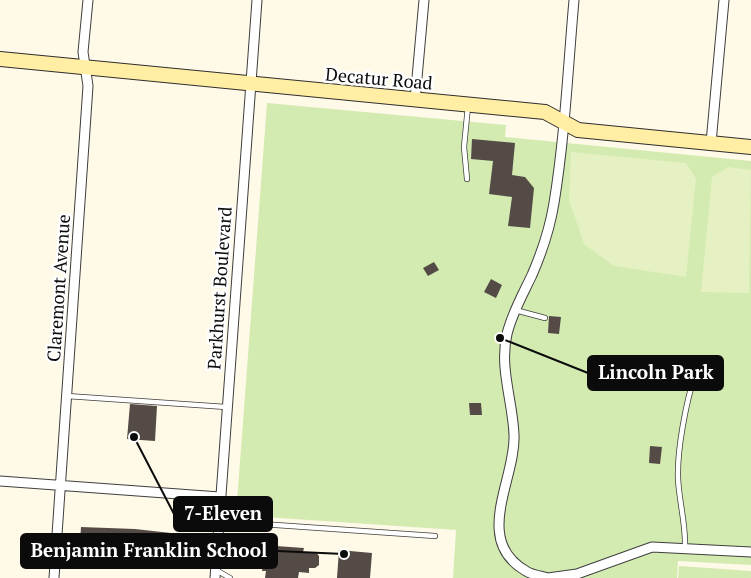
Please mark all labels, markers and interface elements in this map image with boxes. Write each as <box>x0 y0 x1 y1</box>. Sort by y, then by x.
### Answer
street label: Decatur Road <box>324 61 434 95</box>
street label: Parkhurst Boulevard <box>201 206 237 370</box>
street label: Claremont Avenue <box>41 213 75 363</box>
callout: Lincoln Park <box>588 356 723 390</box>
text: Lincoln Park <box>598 359 715 384</box>
callout: 7-Eleven <box>174 497 272 531</box>
text: 7-Eleven <box>184 500 263 525</box>
callout: Benjamin Franklin School <box>21 534 277 568</box>
text: Benjamin Franklin School <box>31 537 267 562</box>

